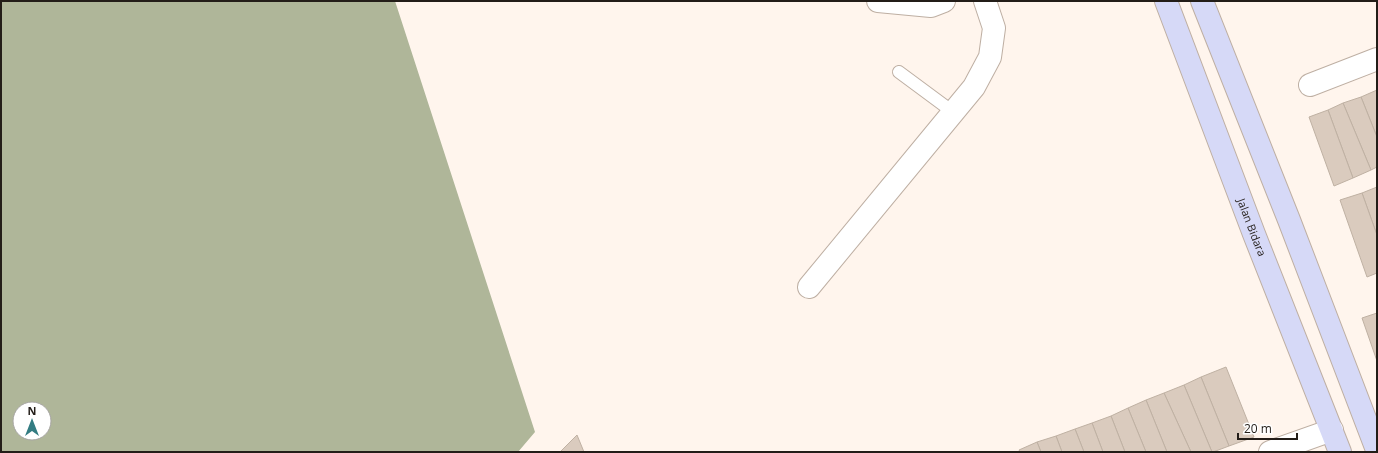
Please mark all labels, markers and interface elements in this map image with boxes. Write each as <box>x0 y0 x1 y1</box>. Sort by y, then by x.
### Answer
street label: Jalan Bidara <box>1234 195 1270 258</box>
north arrow <box>12 401 52 441</box>
text: N <box>28 403 36 418</box>
scale bar <box>1238 415 1297 441</box>
text: 20 m <box>1244 420 1272 437</box>

